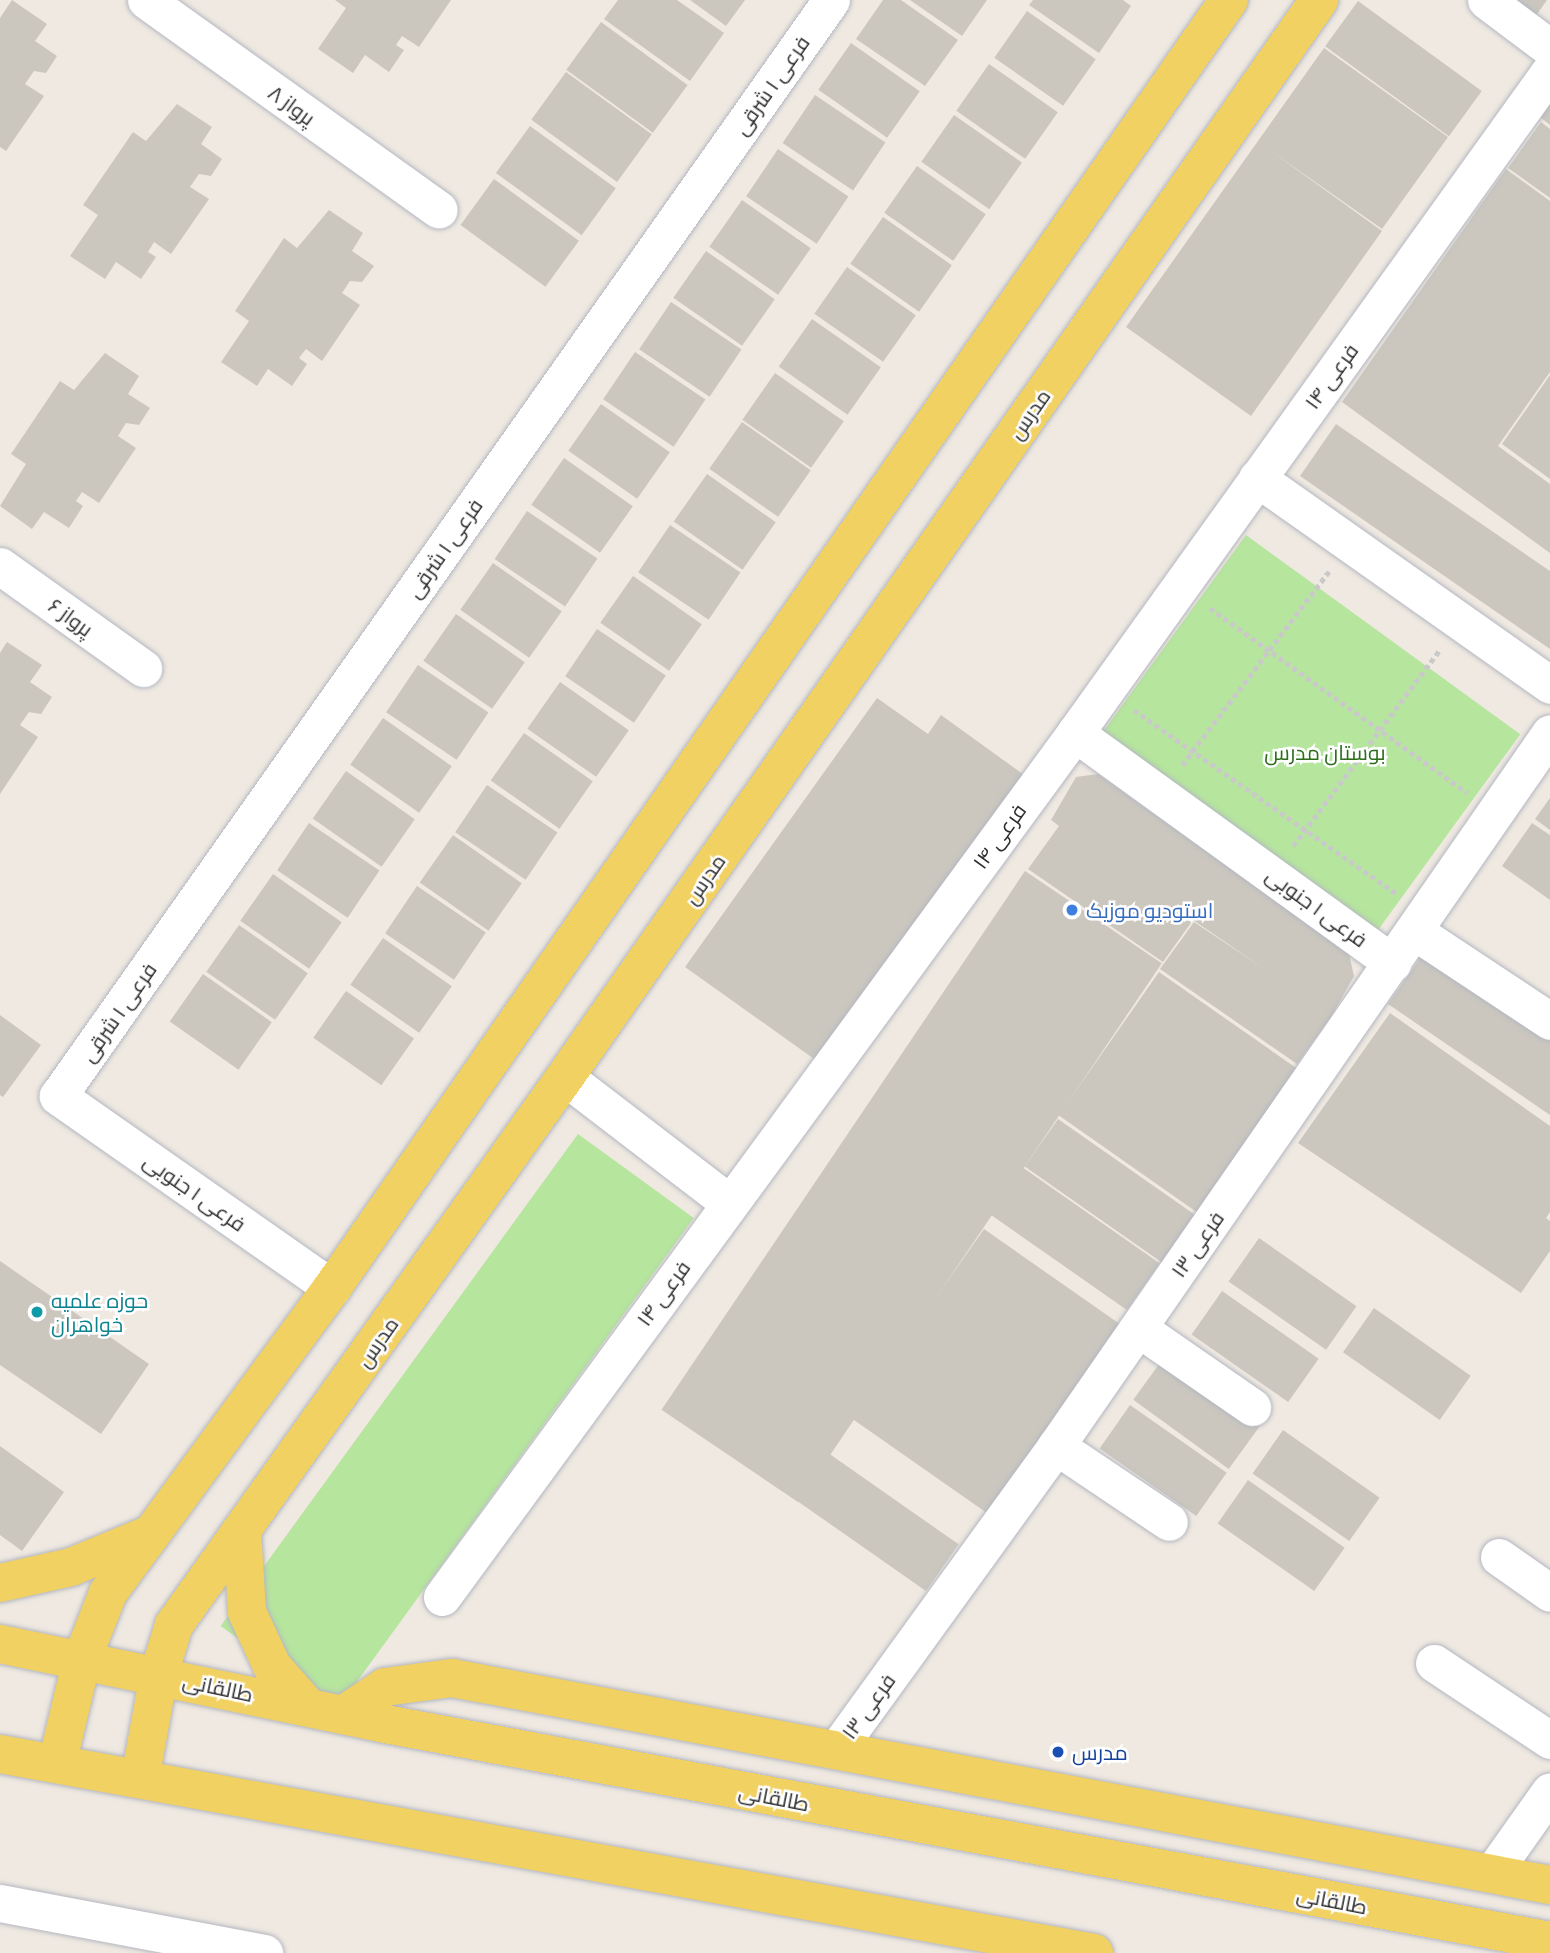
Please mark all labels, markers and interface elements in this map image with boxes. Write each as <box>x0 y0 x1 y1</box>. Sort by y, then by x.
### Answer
street label: فرعی ۱ شرقی <box>728 31 814 139</box>
street label: پرواز ۸ <box>264 80 320 130</box>
street label: فرعی ۱۴ <box>1299 338 1363 414</box>
street label: مدرس <box>1003 384 1055 444</box>
street label: فرعی ۱ شرقی <box>401 494 487 602</box>
street label: پرواز ۶ <box>44 592 98 642</box>
park label: بوستان مدرس <box>1264 739 1386 765</box>
street label: فرعی ۱۴ <box>967 798 1031 874</box>
street label: مدرس <box>678 849 730 909</box>
street label: فرعی ۱ جنوبی <box>1261 862 1373 952</box>
place label: استودیو موزیک <box>1086 897 1213 923</box>
marker: استودیو موزیک <box>1064 902 1080 918</box>
street label: فرعی ۱ شرقی <box>75 958 161 1066</box>
street label: فرعی ۱ جنوبی <box>139 1148 251 1236</box>
street label: فرعی ۱۳ <box>1165 1206 1229 1282</box>
street label: فرعی ۱۴ <box>631 1255 695 1331</box>
place label: حوزه علمیه خواهران <box>51 1287 148 1337</box>
marker: حوزه علمیه خواهران <box>29 1304 45 1320</box>
street label: مدرس <box>351 1312 403 1372</box>
street label: طالقانی <box>180 1667 256 1707</box>
street label: فرعی ۱۳ <box>836 1668 900 1744</box>
place label: مدرس <box>1072 1739 1128 1765</box>
marker: مدرس <box>1050 1744 1066 1760</box>
street label: طالقانی <box>737 1778 811 1816</box>
street label: طالقانی <box>1295 1881 1369 1919</box>

